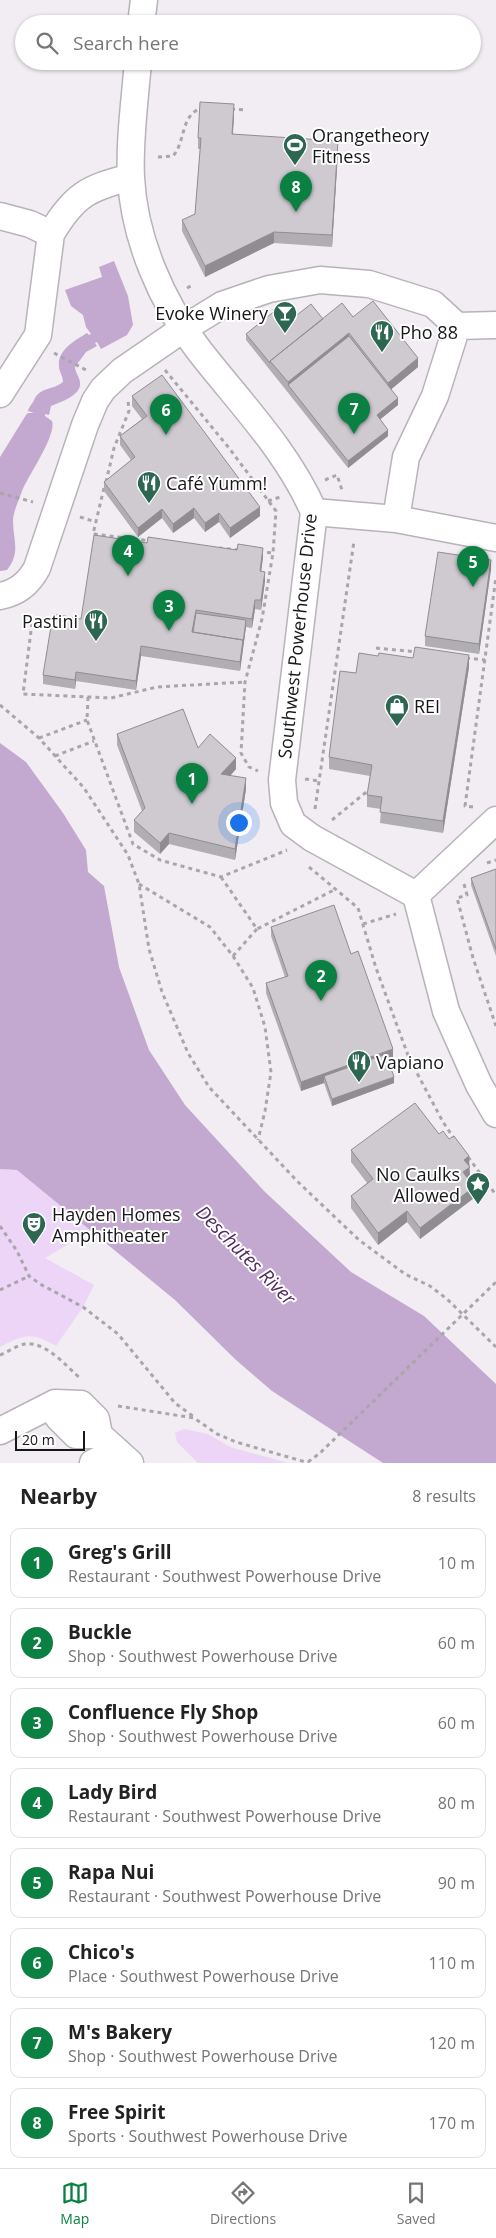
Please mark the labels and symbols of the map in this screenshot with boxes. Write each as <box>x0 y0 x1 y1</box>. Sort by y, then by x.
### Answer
place label: Orangetheory Fitness <box>312 123 430 168</box>
sports icon: Orangetheory Fitness <box>282 132 308 166</box>
pin: 8 <box>280 171 312 212</box>
bar icon: Evoke Winery <box>272 300 298 334</box>
place label: Evoke Winery <box>155 301 269 325</box>
restaurant icon: Pho 88 <box>369 319 395 353</box>
place label: Pho 88 <box>400 320 458 344</box>
pin: 7 <box>338 393 370 434</box>
pin: 6 <box>150 394 182 435</box>
restaurant icon: Café Yumm! <box>136 470 162 504</box>
place label: Café Yumm! <box>166 471 267 495</box>
street label: Southwest Powerhouse Drive <box>272 512 322 760</box>
pin: 4 <box>112 535 144 576</box>
pin: 5 <box>457 546 489 587</box>
pin: 3 <box>153 590 185 631</box>
restaurant icon: Pastini <box>83 608 109 642</box>
place label: Pastini <box>22 609 78 633</box>
shop icon: REI <box>384 693 410 727</box>
place label: REI <box>414 694 440 718</box>
pin: 1 <box>176 763 208 804</box>
your location <box>226 810 252 836</box>
pin: 2 <box>305 960 337 1001</box>
restaurant icon: Vapiano <box>346 1049 372 1083</box>
place label: Vapiano <box>376 1050 444 1074</box>
place label: No Caulks Allowed <box>376 1162 460 1207</box>
place icon: No Caulks Allowed <box>465 1171 491 1205</box>
water label: Deschutes River <box>190 1199 303 1312</box>
place label: Hayden Homes Amphitheater <box>52 1202 181 1247</box>
theatre icon: Hayden Homes Amphitheater <box>21 1211 47 1245</box>
scale bar <box>15 1428 85 1451</box>

